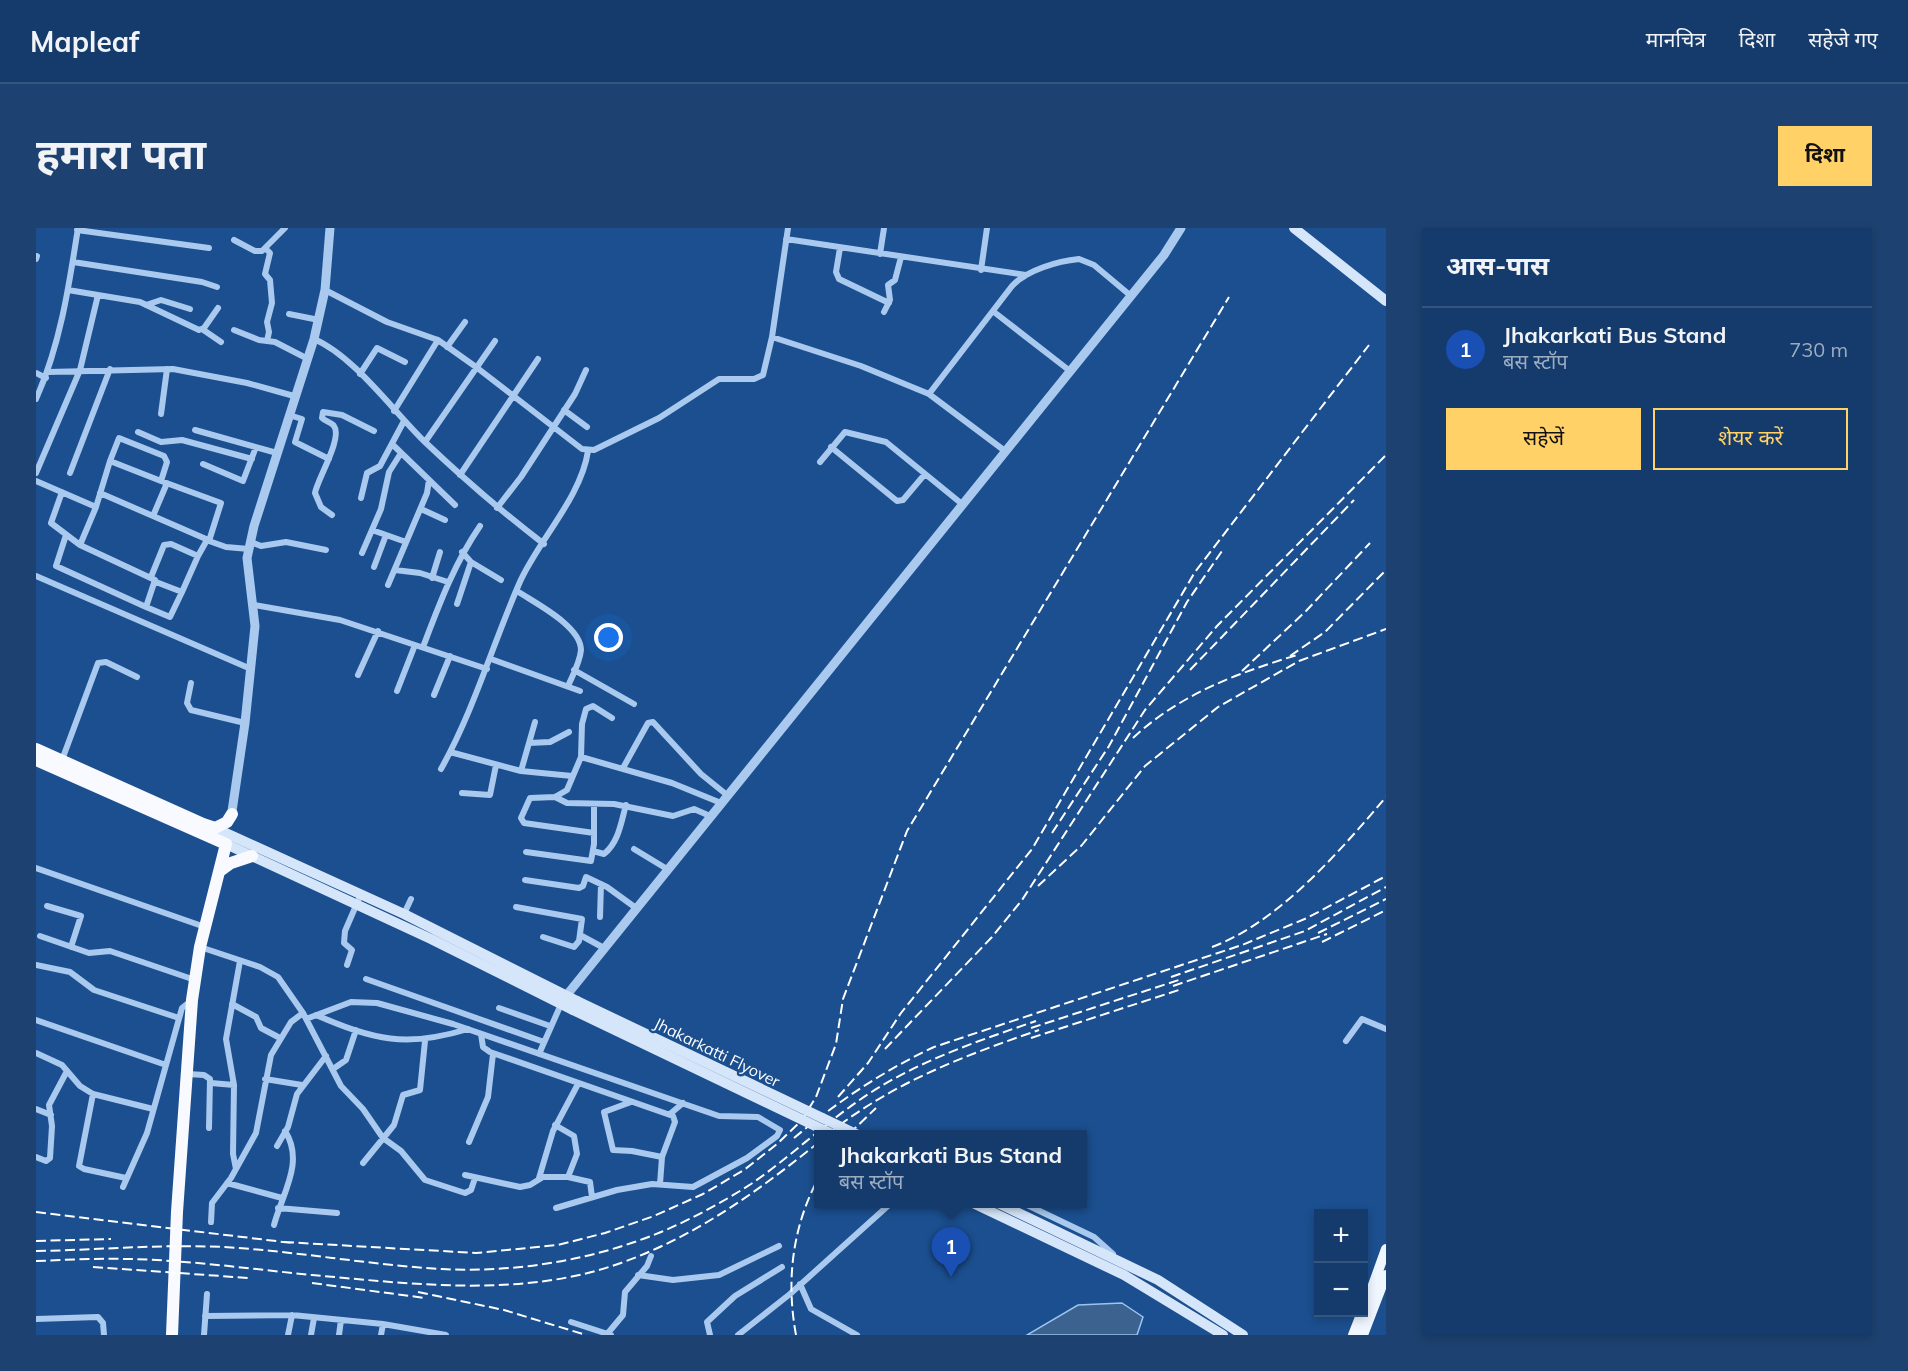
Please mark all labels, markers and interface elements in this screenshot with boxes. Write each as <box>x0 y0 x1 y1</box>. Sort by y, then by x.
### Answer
text: Mapleaf <box>30 24 139 59</box>
text: मानचित्र <box>1646 26 1706 52</box>
text: दिशा <box>1739 26 1775 52</box>
text: सहेजे गए <box>1808 26 1878 52</box>
button: दिशा <box>1778 126 1872 186</box>
text: हमारा पता <box>36 127 206 180</box>
text: आस-पास <box>1446 249 1549 282</box>
text: Jhakarkati Bus Stand <box>1503 321 1726 349</box>
text: 1 <box>1460 337 1472 362</box>
text: 730 m <box>1789 337 1848 362</box>
text: बस स्टॉप <box>1503 349 1568 374</box>
button: सहेजें <box>1446 408 1641 470</box>
button: शेयर करें <box>1653 408 1848 470</box>
your location <box>594 623 623 652</box>
street label: Jhakarkatti Flyover <box>651 1013 783 1091</box>
popup <box>814 1130 1087 1208</box>
text: Jhakarkati Bus Stand <box>839 1141 1062 1169</box>
text: बस स्टॉप <box>839 1169 903 1194</box>
map controls <box>1314 1209 1368 1317</box>
button: + <box>1314 1209 1368 1263</box>
pin: 1 <box>932 1228 970 1277</box>
button: − <box>1314 1263 1368 1317</box>

